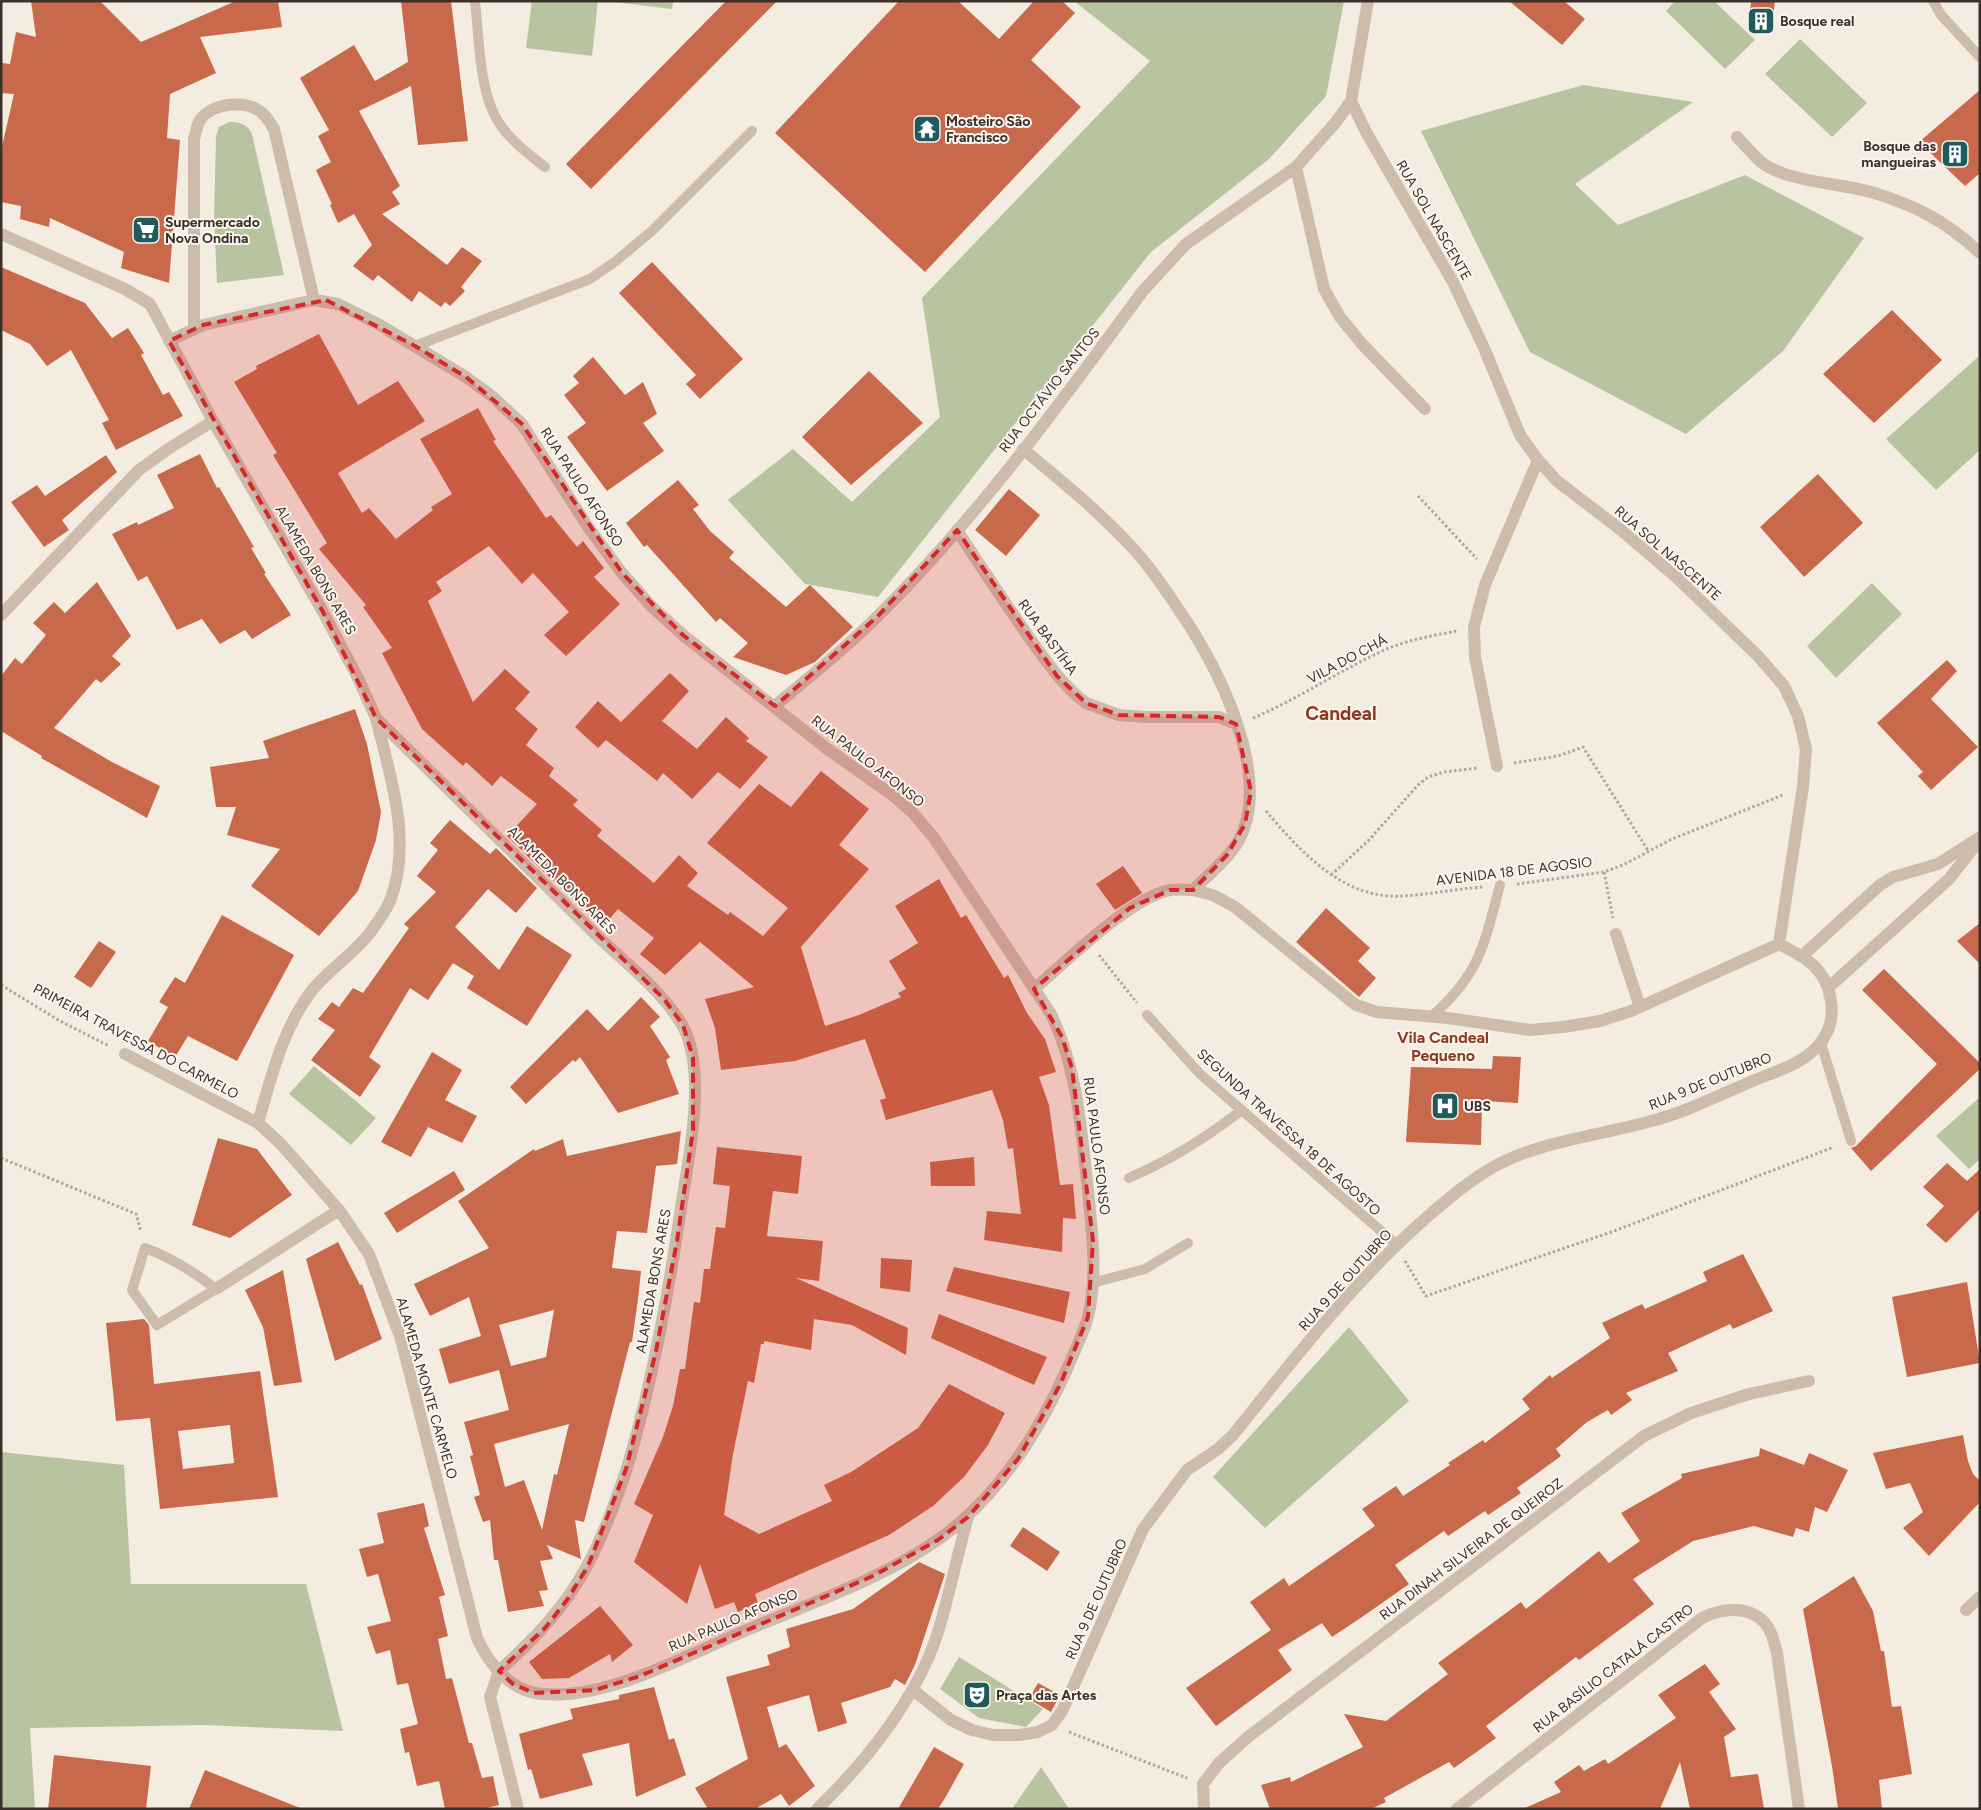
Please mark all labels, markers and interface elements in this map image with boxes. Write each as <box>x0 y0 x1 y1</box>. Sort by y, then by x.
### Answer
building icon: Bosque real <box>1746 6 1776 36</box>
place label: Bosque real <box>1780 13 1855 30</box>
place label: Mosteiro São Francisco <box>946 113 1030 146</box>
temple icon: Mosteiro São Francisco <box>912 114 942 144</box>
place label: Bosque das mangueiras <box>1861 138 1936 171</box>
building icon: Bosque das mangueiras <box>1940 139 1970 169</box>
street label: RUA SOL NASCENTE <box>1392 157 1475 283</box>
place label: Supermercado Nova Ondina <box>165 214 260 247</box>
supermarket icon: Supermercado Nova Ondina <box>131 215 161 245</box>
street label: RUA OCTÁVIO SANTOS <box>995 325 1103 456</box>
street label: RUA PAULO AFONSO <box>537 424 627 550</box>
street label: RUA SOL NASCENTE <box>1611 502 1725 604</box>
street label: ALAMEDA BONS ARES <box>272 503 360 638</box>
street label: RUA BASTÍHA <box>1014 596 1081 679</box>
street label: VILA DO CHÁ <box>1304 631 1390 688</box>
district label: Candeal <box>1305 702 1377 725</box>
street label: RUA PAULO AFONSO <box>808 712 928 811</box>
street label: ALAMEDA BONS ARES <box>504 823 619 938</box>
street label: AVENIDA 18 DE AGOSIO <box>1435 853 1593 890</box>
street label: PRIMEIRA TRAVESSA DO CARMELO <box>30 980 241 1103</box>
district label: Vila Candeal Pequeno <box>1397 1028 1489 1065</box>
street label: SEGUNDA TRAVESSA 18 DE AGOSTO <box>1193 1045 1384 1220</box>
street label: RUA 9 DE OUTUBRO <box>1646 1049 1774 1114</box>
street label: RUA PAULO AFONSO <box>1080 1076 1113 1216</box>
hospital icon: UBS <box>1430 1091 1460 1121</box>
place label: UBS <box>1464 1098 1491 1115</box>
street label: ALAMEDA BONS ARES <box>632 1208 675 1355</box>
street label: RUA 9 DE OUTUBRO <box>1295 1226 1396 1335</box>
street label: ALAMEDA MONTE CARMELO <box>392 1295 461 1481</box>
street label: RUA DINAH SILVEIRA DE QUEIROZ <box>1376 1475 1566 1624</box>
street label: RUA 9 DE OUTUBRO <box>1062 1536 1131 1662</box>
street label: RUA PAULO AFONSO <box>666 1585 800 1655</box>
street label: RUA BASÍLIO CATALÁ CASTRO <box>1530 1600 1697 1736</box>
theatre icon: Praça das Artes <box>962 1680 992 1710</box>
place label: Praça das Artes <box>996 1687 1097 1704</box>

